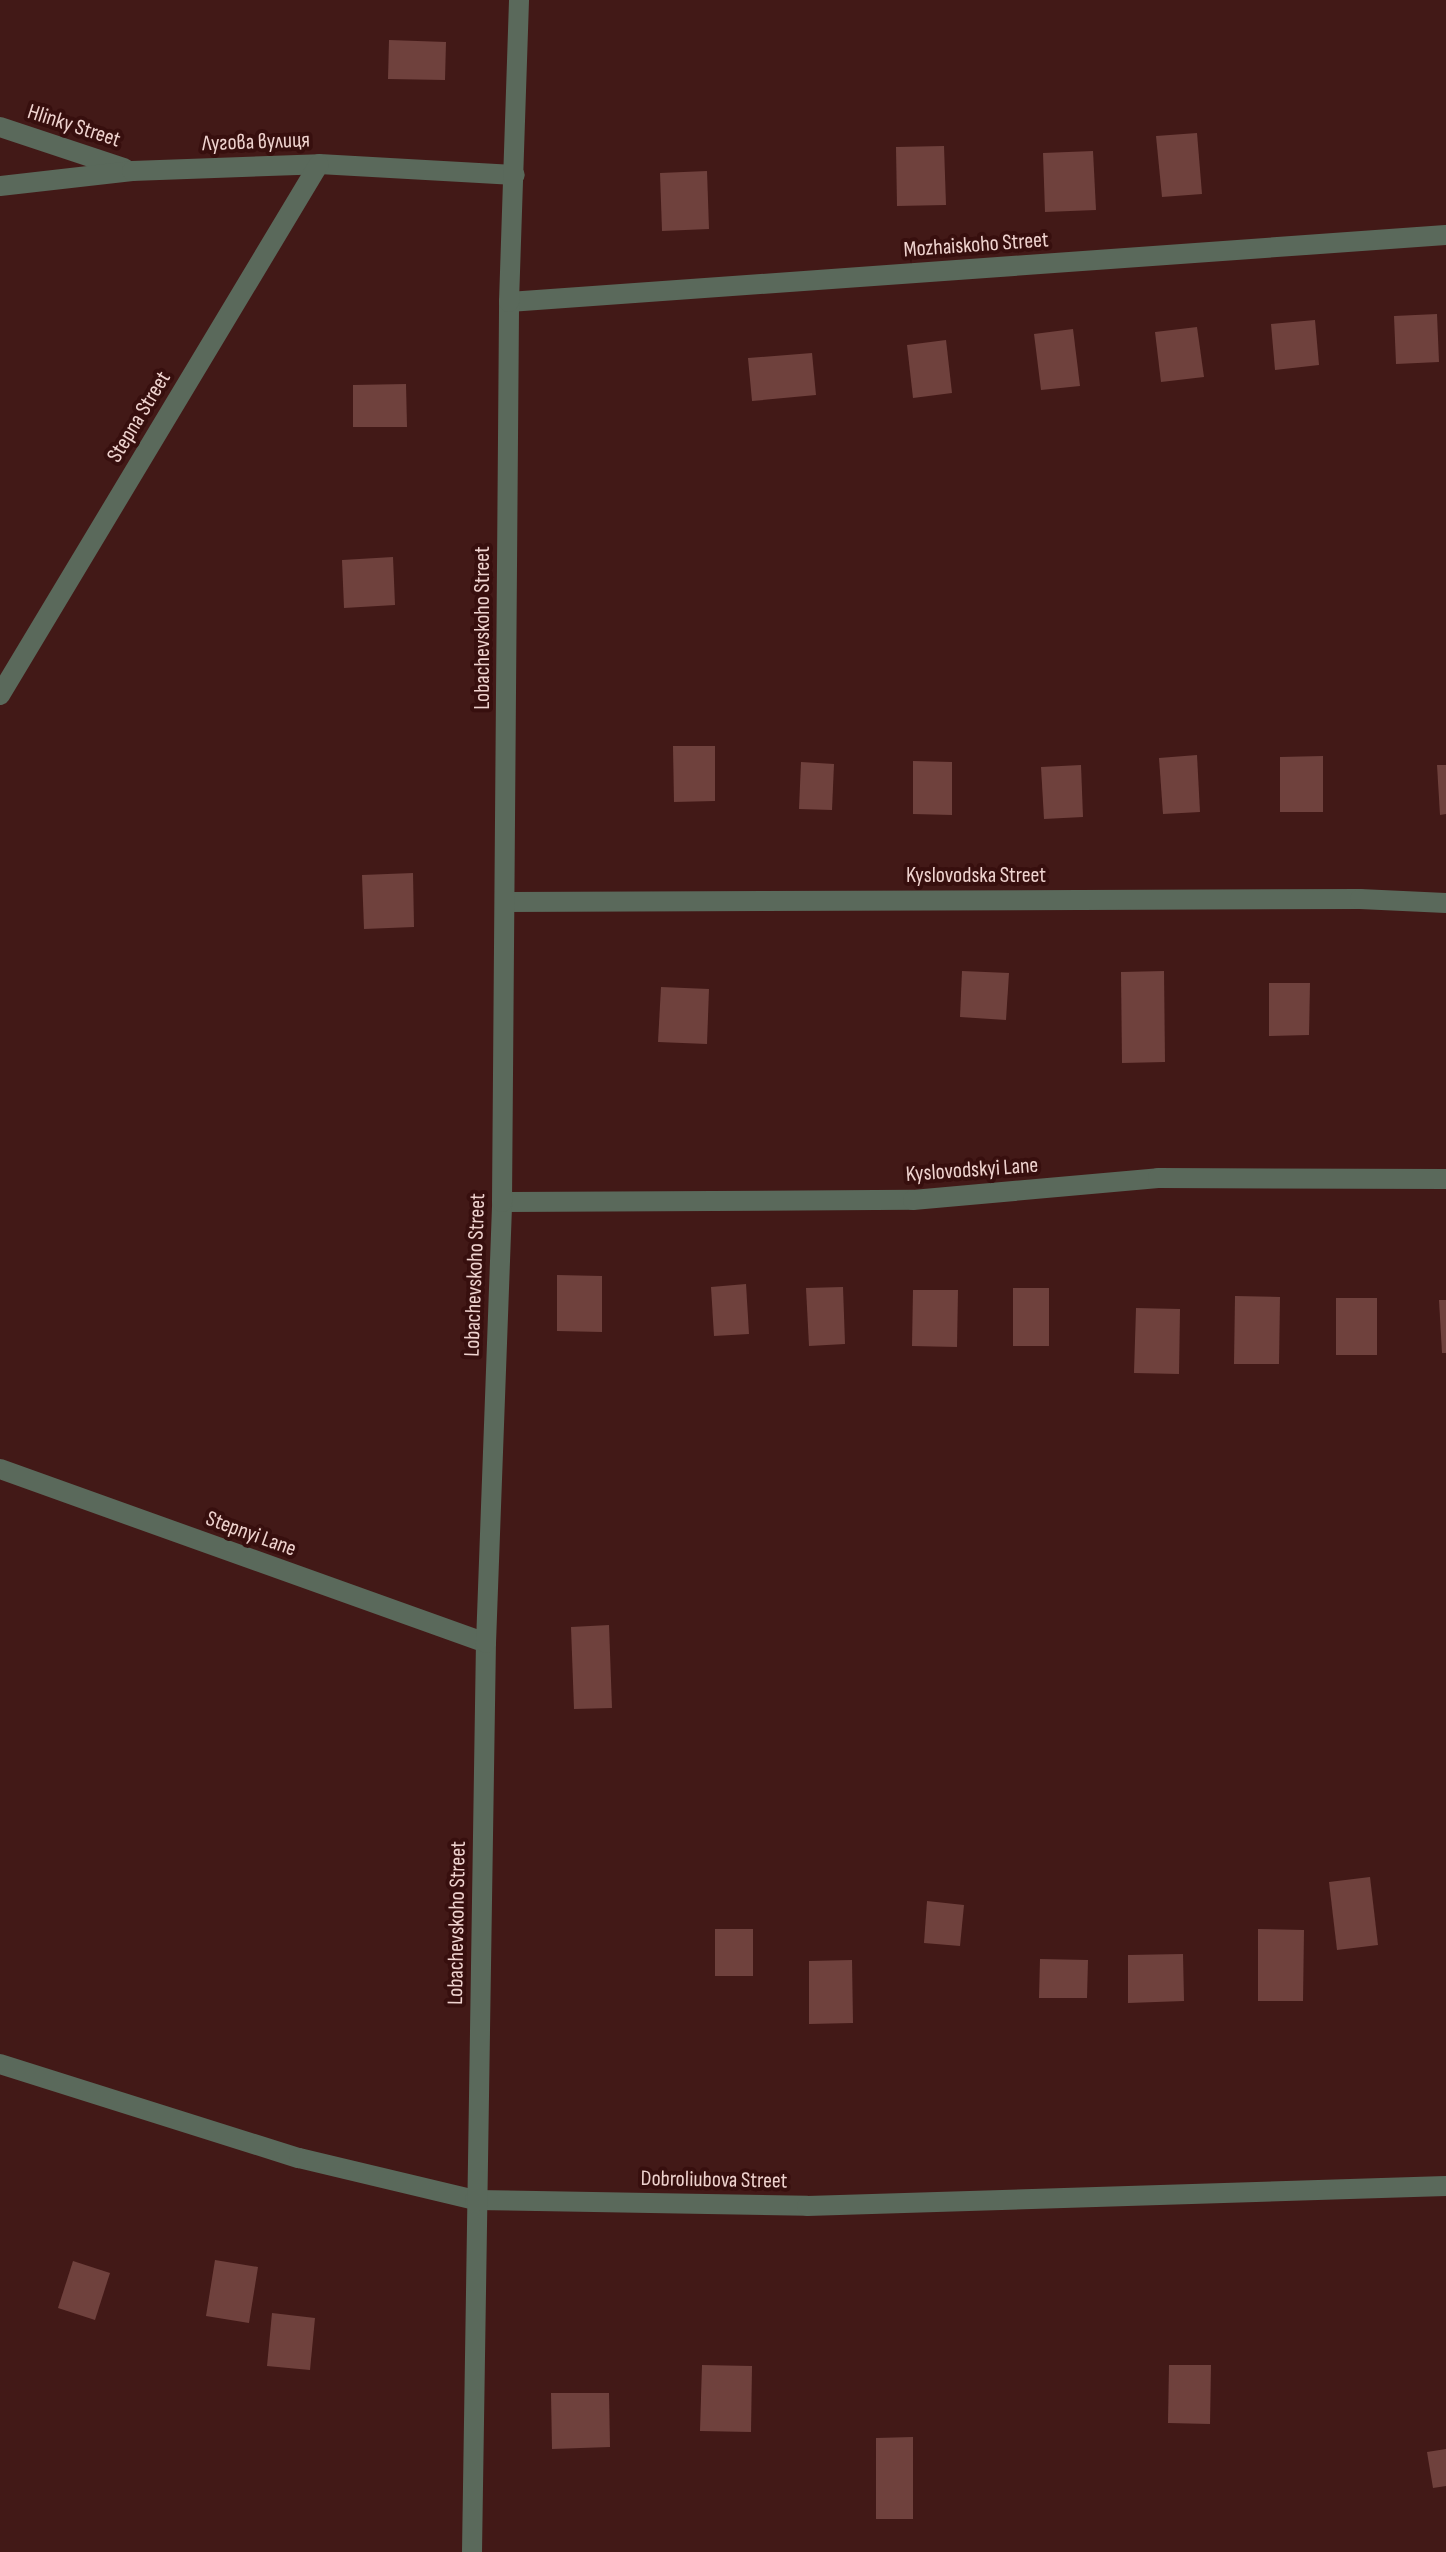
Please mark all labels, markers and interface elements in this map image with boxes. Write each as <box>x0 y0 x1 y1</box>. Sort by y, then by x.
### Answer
street label: Hlinky Street <box>24 99 124 153</box>
street label: Лугова вулиця <box>202 127 310 157</box>
street label: Mozhaiskoho Street <box>903 227 1049 263</box>
street label: Stepna Street <box>101 367 177 467</box>
street label: Lobachevskoho Street <box>470 546 496 710</box>
street label: Kyslovodska Street <box>906 863 1046 889</box>
street label: Kyslovodskyi Lane <box>905 1152 1039 1188</box>
street label: Lobachevskoho Street <box>459 1193 491 1357</box>
street label: Stepnyi Lane <box>202 1505 300 1563</box>
street label: Lobachevskoho Street <box>442 1841 472 2005</box>
street label: Dobroliubova Street <box>640 2166 788 2194</box>

